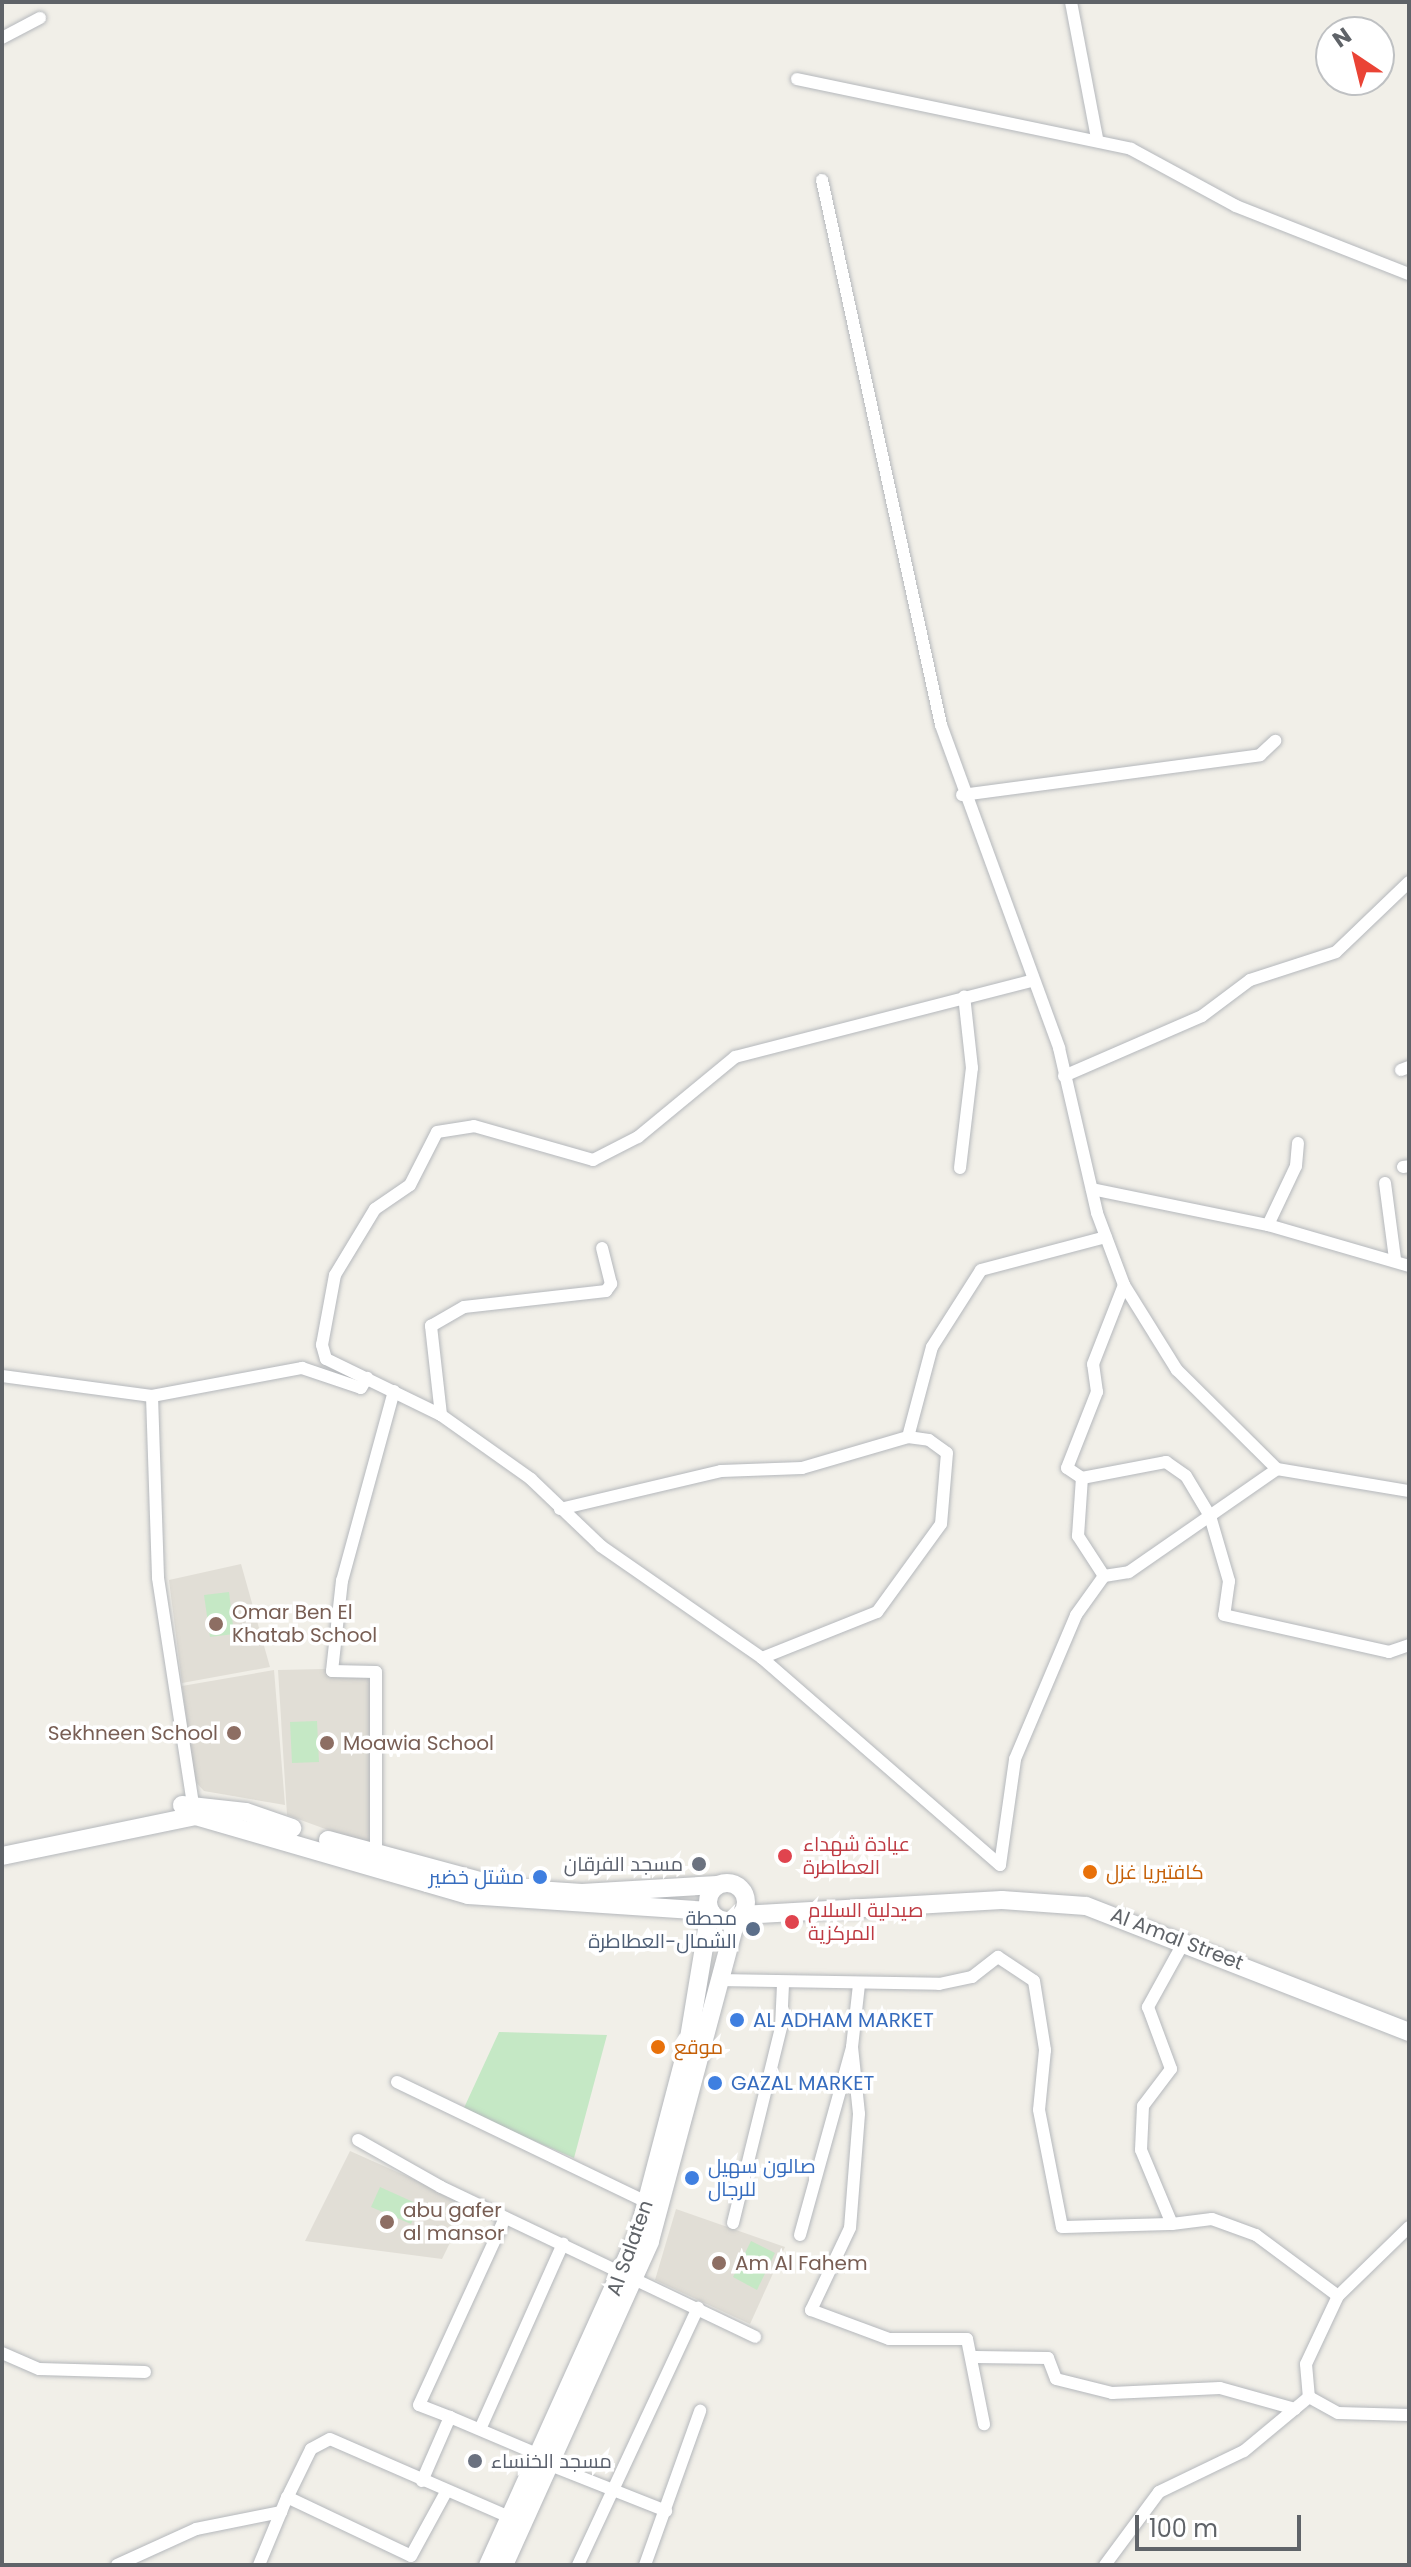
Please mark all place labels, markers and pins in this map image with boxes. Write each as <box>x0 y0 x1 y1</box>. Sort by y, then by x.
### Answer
place label: Omar Ben El Khatab School <box>232 1600 377 1647</box>
marker: Omar Ben El Khatab School <box>207 1615 225 1633</box>
place label: Sekhneen School <box>48 1721 218 1745</box>
marker: Sekhneen School <box>225 1724 243 1742</box>
place label: Moawia School <box>343 1731 494 1755</box>
marker: Moawia School <box>318 1734 336 1752</box>
place label: عيادة شهداء العطاطرة <box>803 1832 910 1879</box>
marker: عيادة شهداء العطاطرة <box>774 1845 796 1867</box>
place label: مسجد الفرقان <box>564 1852 683 1876</box>
marker: مسجد الفرقان <box>690 1855 708 1873</box>
place label: كافتيريا غزل <box>1106 1860 1204 1884</box>
marker: كافتيريا غزل <box>1081 1863 1099 1881</box>
place label: مشتل خضير <box>429 1865 524 1889</box>
marker: مشتل خضير <box>531 1868 549 1886</box>
place label: صيدلية السلام المركزية <box>808 1898 923 1945</box>
place label: محطة الشمال-العطاطرة <box>588 1906 737 1953</box>
marker: صيدلية السلام المركزية <box>783 1913 801 1931</box>
marker: محطة الشمال-العطاطرة <box>744 1920 762 1938</box>
place label: AL ADHAM MARKET <box>753 2008 934 2032</box>
marker: AL ADHAM MARKET <box>728 2011 746 2029</box>
place label: موقع <box>674 2035 723 2059</box>
marker: موقع <box>649 2038 667 2056</box>
place label: GAZAL MARKET <box>731 2071 874 2095</box>
marker: GAZAL MARKET <box>706 2074 724 2092</box>
place label: صالون سهيل للرجال <box>708 2154 816 2201</box>
marker: صالون سهيل للرجال <box>683 2169 701 2187</box>
place label: abu gafer al mansor <box>403 2198 504 2245</box>
marker: abu gafer al mansor <box>378 2213 396 2231</box>
place label: Am Al Fahem <box>735 2251 868 2275</box>
marker: Am Al Fahem <box>710 2254 728 2272</box>
place label: مسجد الخنساء <box>491 2449 612 2473</box>
marker: مسجد الخنساء <box>466 2452 484 2470</box>

